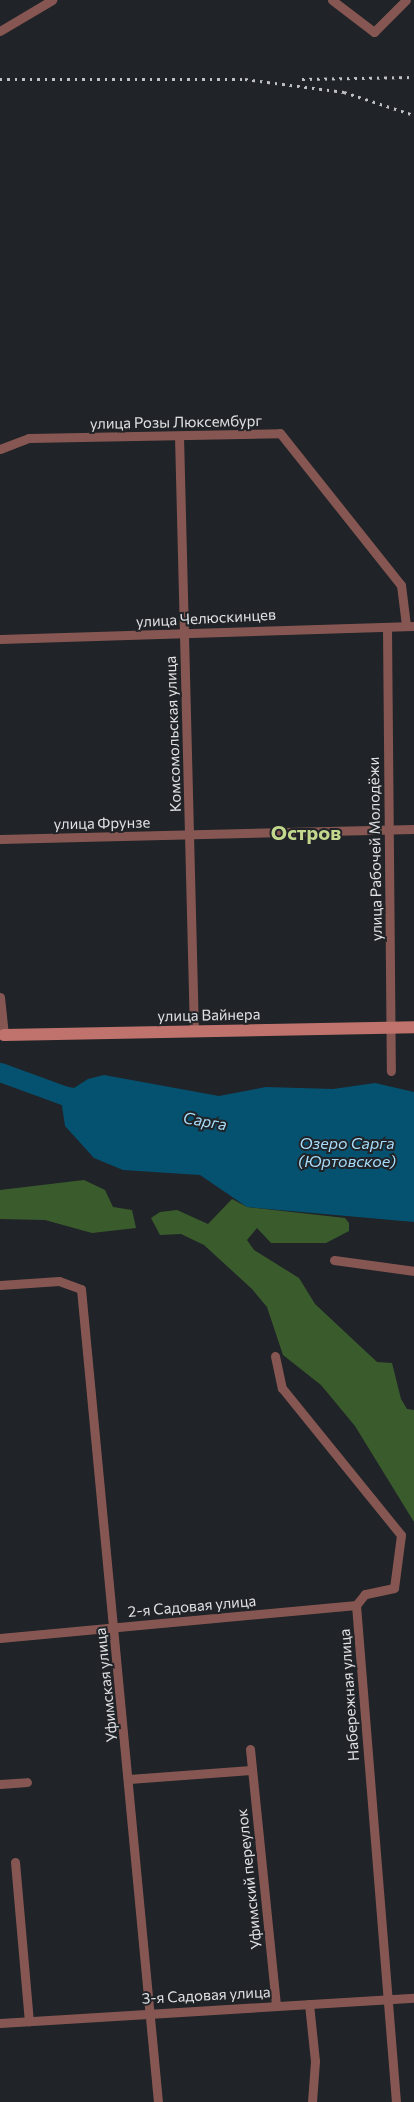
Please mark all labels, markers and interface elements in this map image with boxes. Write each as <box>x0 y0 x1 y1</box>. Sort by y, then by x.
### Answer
street label: улица Розы Люксембург <box>90 411 262 433</box>
street label: улица Челюскинцев <box>136 605 276 631</box>
street label: Комсомольская улица <box>161 656 185 812</box>
street label: улица Рабочей Молодёжи <box>364 757 386 941</box>
street label: улица Фрунзе <box>53 813 151 833</box>
district label: Остров <box>271 820 341 844</box>
street label: улица Вайнера <box>157 1005 261 1025</box>
water label: Сарга <box>182 1108 228 1134</box>
water label: Озеро Сарга (Юртовское) <box>298 1133 396 1171</box>
street label: 2-я Садовая улица <box>127 1591 257 1621</box>
street label: Уфимская улица <box>91 1627 121 1743</box>
street label: Набережная улица <box>335 1628 363 1762</box>
street label: Уфимский переулок <box>233 1808 265 1950</box>
street label: 3-я Садовая улица <box>141 1983 271 2007</box>

